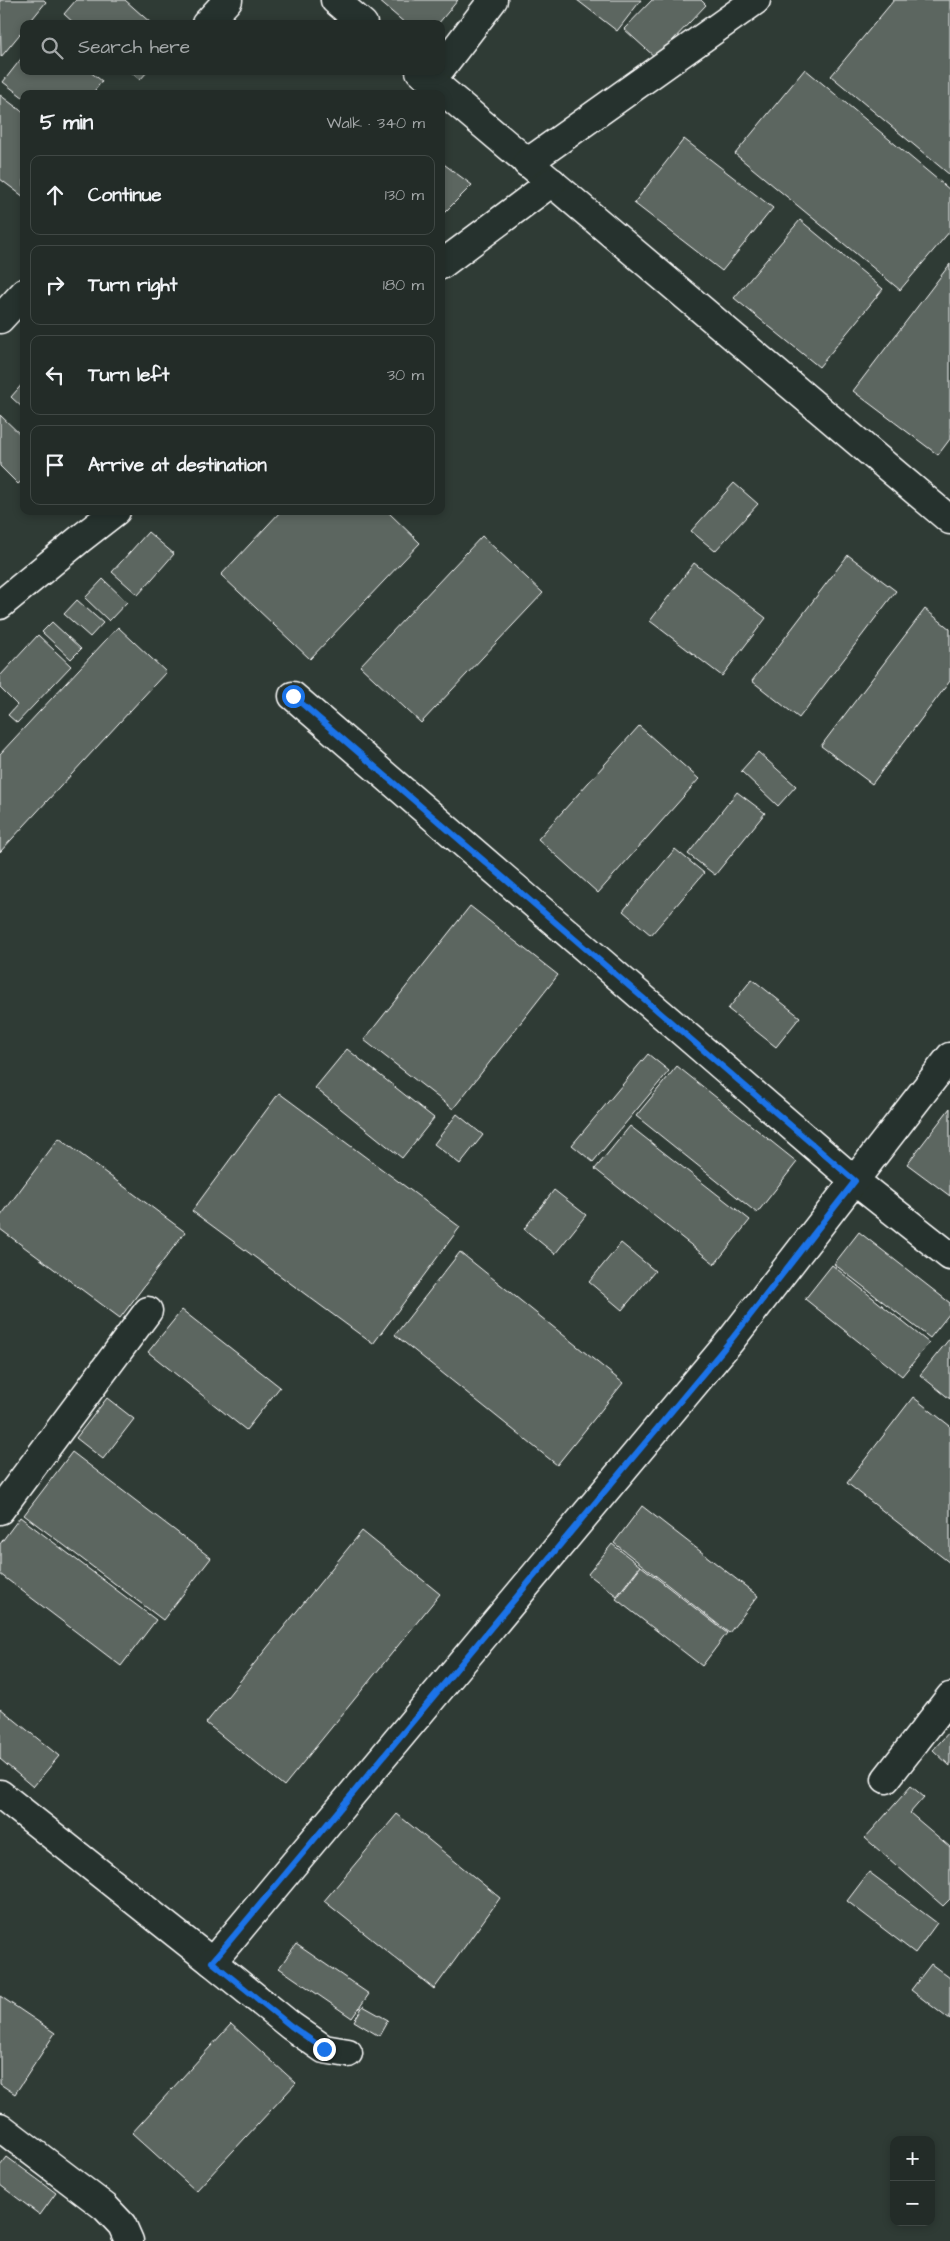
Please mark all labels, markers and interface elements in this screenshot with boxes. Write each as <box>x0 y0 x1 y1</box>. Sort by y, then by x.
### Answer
search box <box>20 20 445 75</box>
icon: search <box>38 34 66 62</box>
text: Search here <box>78 34 190 61</box>
text: 5 min <box>40 108 93 137</box>
text: Walk · 340 m <box>326 112 425 134</box>
icon: ahead <box>41 181 69 209</box>
text: Continue <box>88 182 162 209</box>
text: 130 m <box>385 184 424 206</box>
icon: right <box>41 271 69 299</box>
text: Turn right <box>88 272 177 299</box>
text: 180 m <box>383 274 424 296</box>
icon: left <box>41 361 69 389</box>
text: Turn left <box>88 362 169 389</box>
text: 30 m <box>387 364 424 386</box>
icon: arrive <box>41 451 69 479</box>
text: Arrive at destination <box>88 452 267 479</box>
route start <box>282 685 305 708</box>
route end <box>313 2038 336 2061</box>
map controls <box>890 2136 935 2226</box>
button: + <box>890 2136 935 2181</box>
button: − <box>890 2181 935 2226</box>

